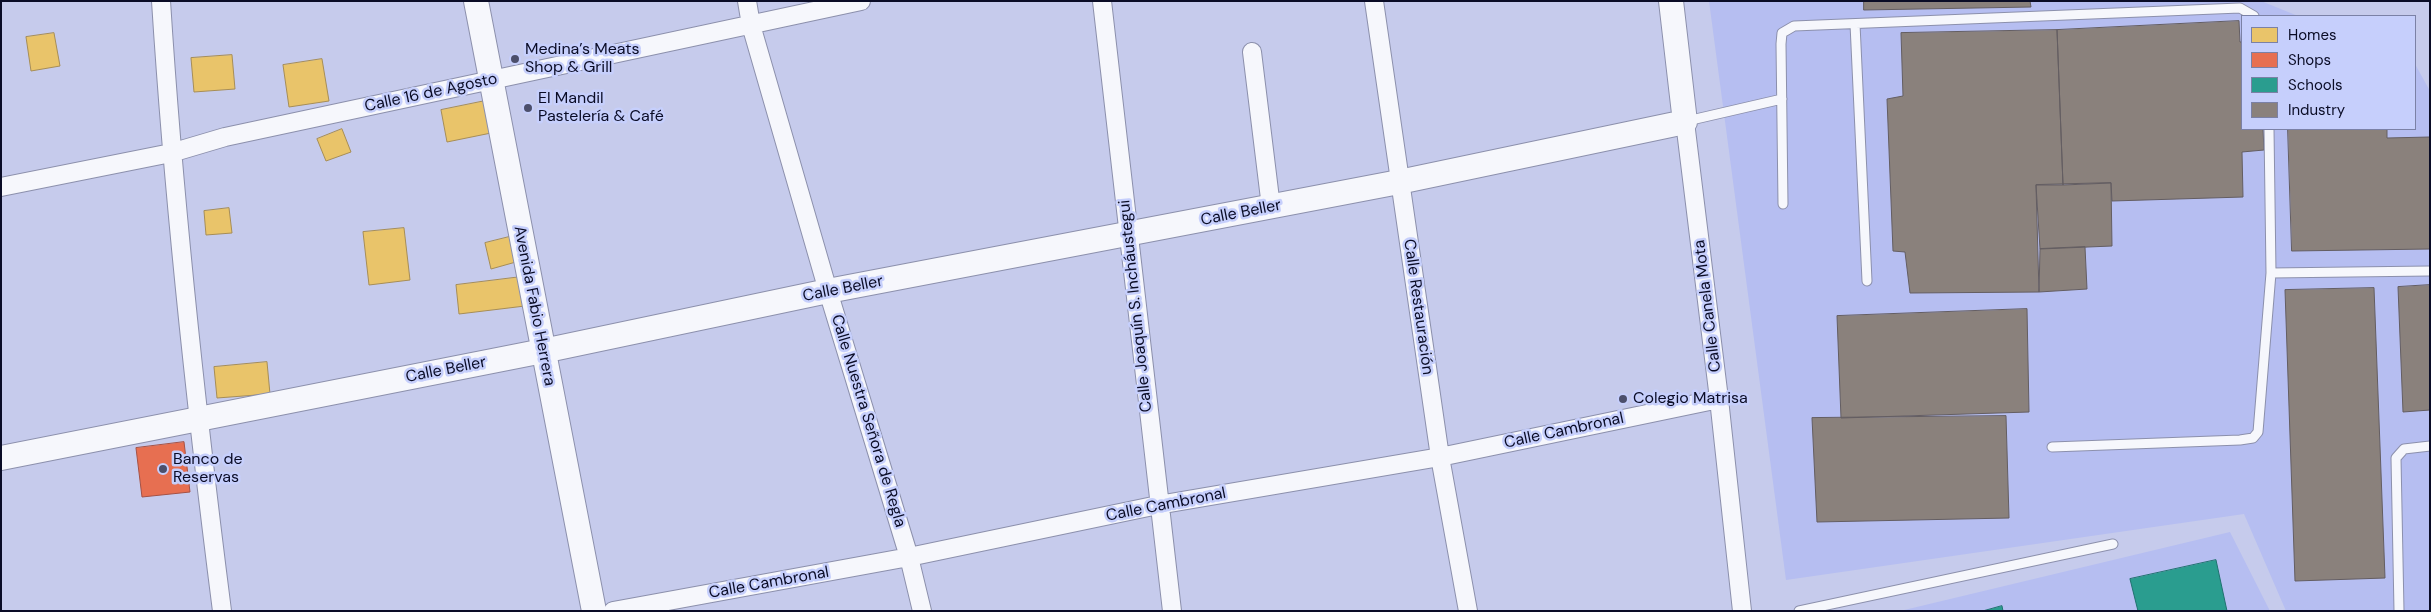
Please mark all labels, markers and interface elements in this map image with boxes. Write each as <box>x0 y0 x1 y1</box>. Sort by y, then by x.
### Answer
legend <box>2241 15 2416 130</box>
text: Homes <box>2288 25 2337 45</box>
place label: Medina’s Meats Shop & Grill <box>525 40 640 78</box>
text: Shops <box>2288 50 2331 70</box>
marker: Medina’s Meats Shop & Grill <box>509 53 521 65</box>
street label: Calle 16 de Agosto <box>363 70 499 116</box>
text: Schools <box>2288 75 2343 95</box>
place label: El Mandil Pastelería & Café <box>538 89 664 127</box>
text: Industry <box>2288 100 2345 120</box>
marker: El Mandil Pastelería & Café <box>522 102 534 114</box>
street label: Calle Beller <box>1199 196 1283 230</box>
street label: Calle Joaquín S. Incháustegui <box>1115 199 1157 413</box>
street label: Avenida Fabio Herrera <box>509 224 559 388</box>
street label: Calle Restauración <box>1399 238 1437 376</box>
street label: Calle Canela Mota <box>1690 239 1726 373</box>
street label: Calle Beller <box>801 272 885 306</box>
street label: Calle Nuestra Señora de Regla <box>826 312 910 530</box>
street label: Calle Beller <box>404 353 488 387</box>
place label: Colegio Matrisa <box>1633 389 1748 409</box>
marker: Colegio Matrisa <box>1617 393 1629 405</box>
street label: Calle Cambronal <box>1503 409 1625 453</box>
place label: Banco de Reservas <box>173 450 243 488</box>
marker: Banco de Reservas <box>157 463 169 475</box>
street label: Calle Cambronal <box>1104 484 1228 526</box>
street label: Calle Cambronal <box>707 563 831 603</box>

